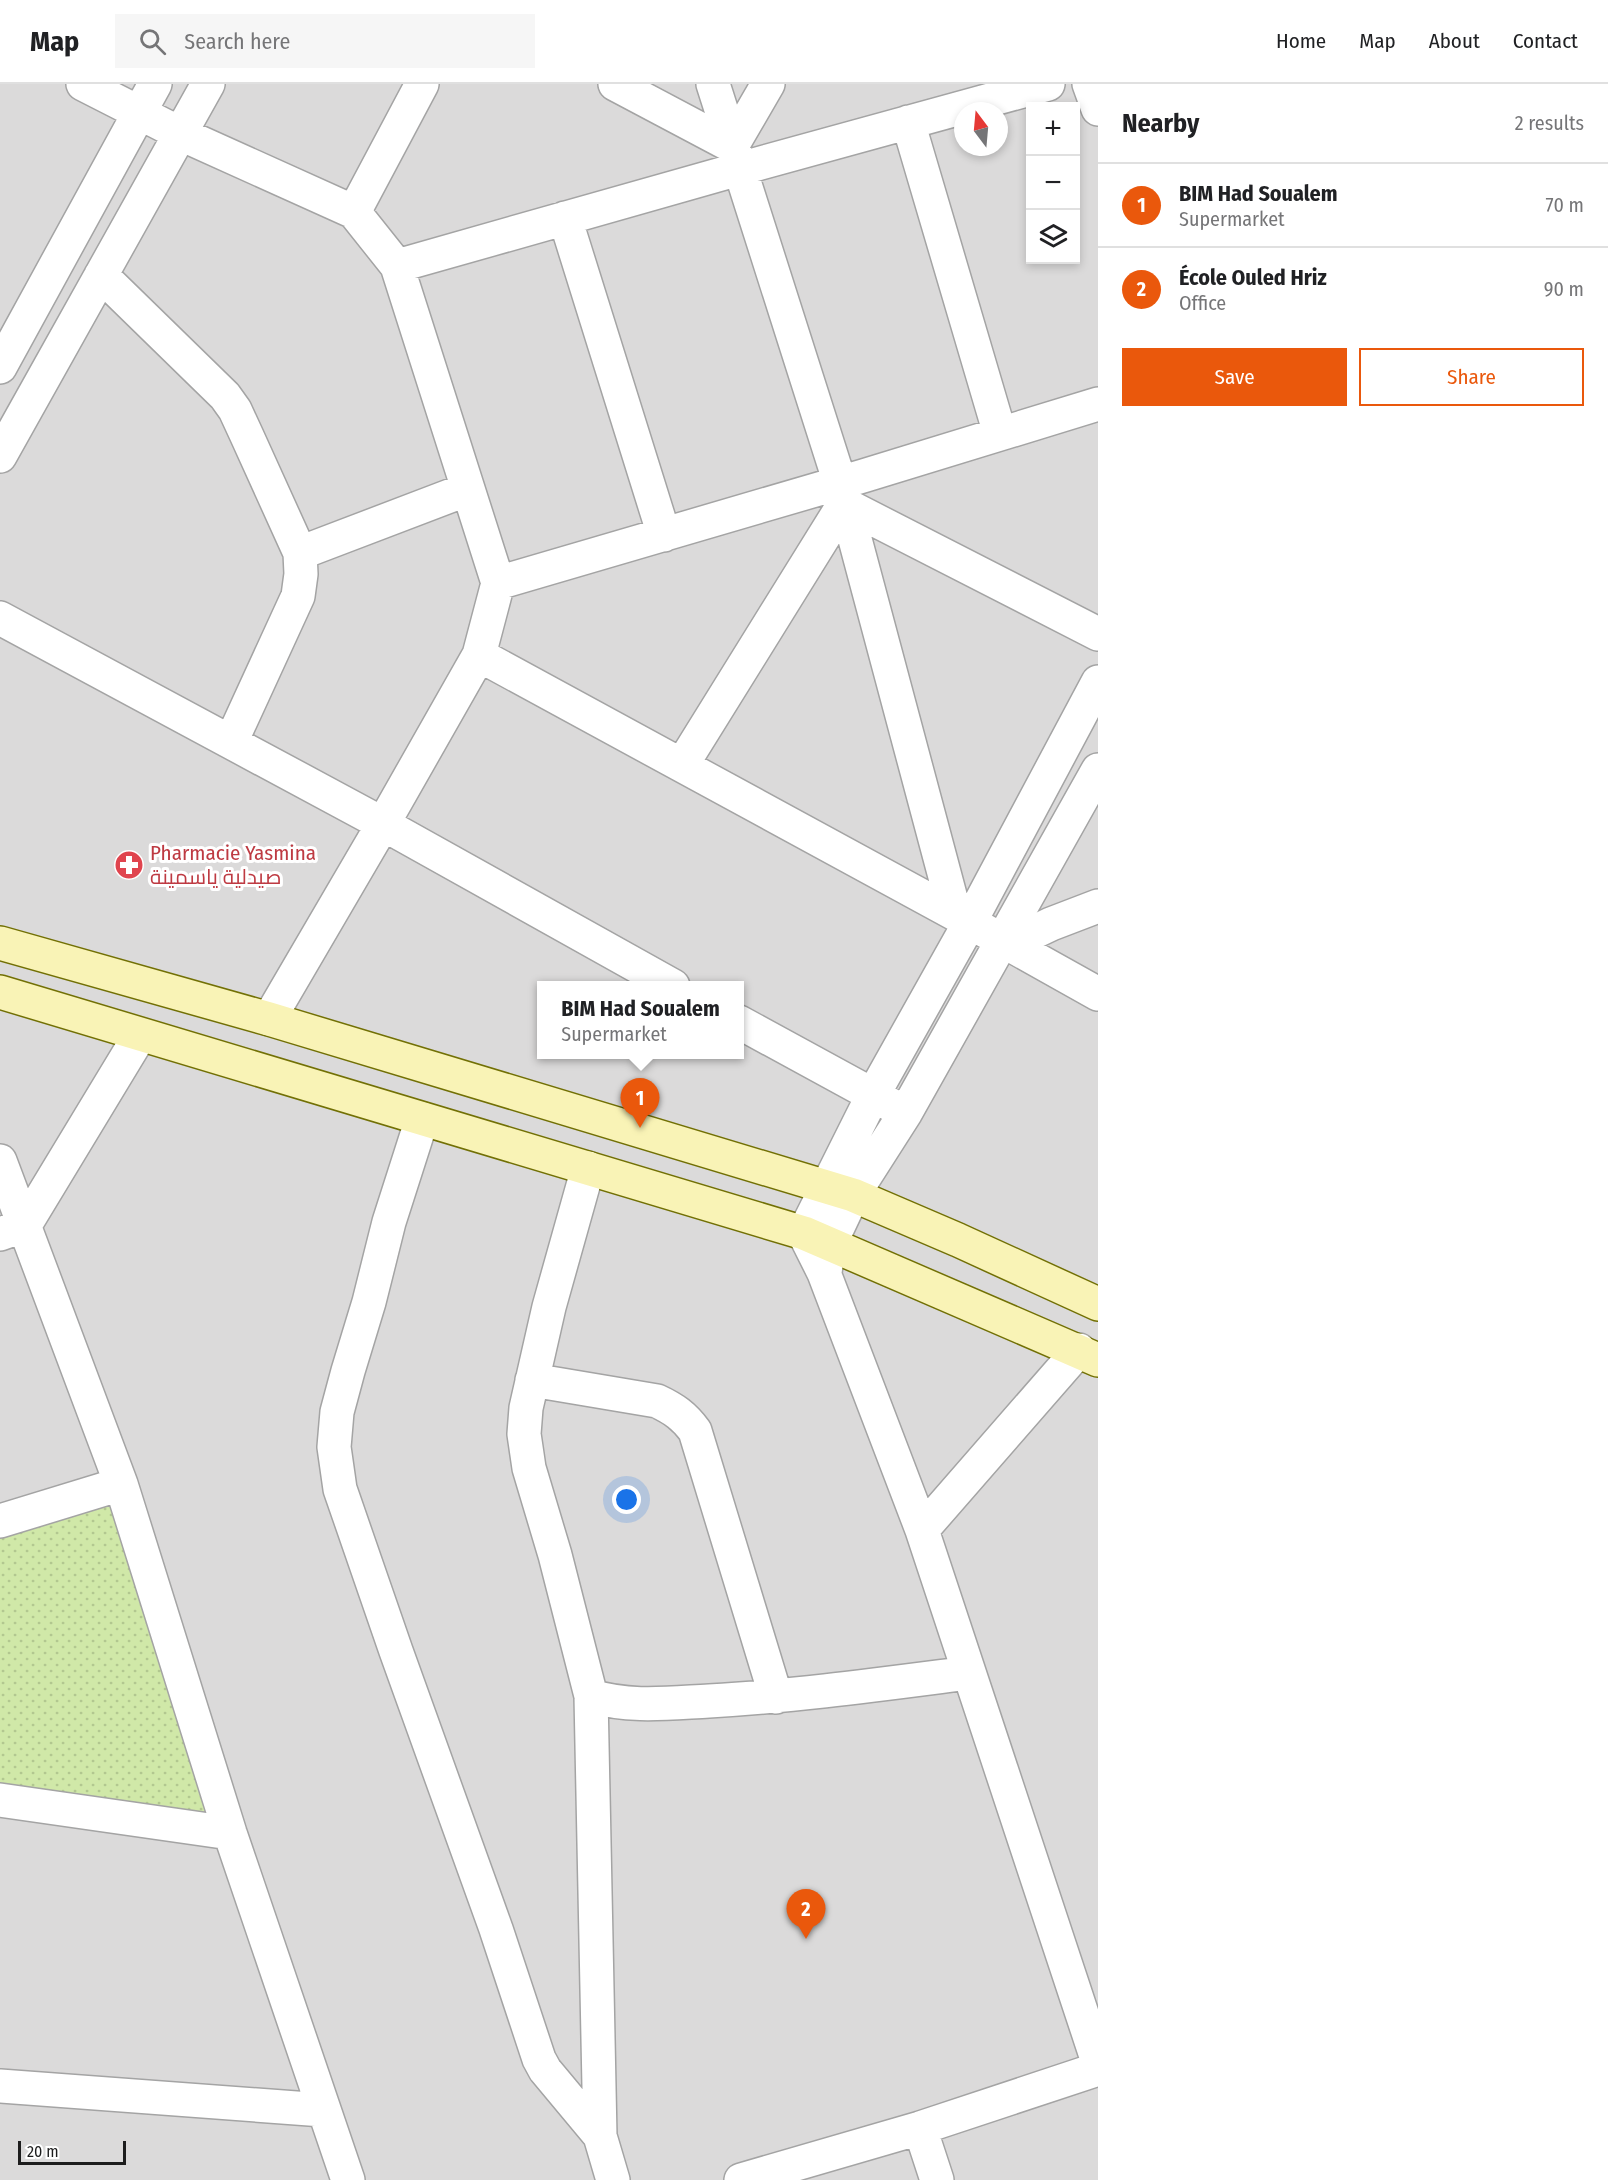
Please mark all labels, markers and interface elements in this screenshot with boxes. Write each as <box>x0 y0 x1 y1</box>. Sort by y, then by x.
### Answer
search box <box>115 14 535 68</box>
text: Map <box>30 25 79 58</box>
icon: search <box>136 25 169 58</box>
text: Search here <box>184 28 290 55</box>
text: Home <box>1276 28 1326 54</box>
text: Map <box>1359 28 1396 54</box>
text: About <box>1429 28 1480 54</box>
text: Contact <box>1513 28 1578 54</box>
north arrow <box>954 102 1008 156</box>
map controls <box>1026 102 1080 264</box>
button: + <box>1026 102 1080 156</box>
text: Nearby <box>1122 108 1199 139</box>
text: 2 results <box>1515 111 1584 135</box>
button: − <box>1026 156 1080 210</box>
text: BIM Had Soualem <box>1179 180 1338 207</box>
text: 1 <box>1137 193 1146 217</box>
text: 70 m <box>1546 193 1584 217</box>
text: Supermarket <box>1179 207 1285 231</box>
button: layers <box>1026 210 1080 264</box>
text: École Ouled Hriz <box>1179 264 1327 291</box>
text: 2 <box>1137 277 1146 301</box>
text: 90 m <box>1544 277 1584 301</box>
text: Office <box>1179 291 1226 315</box>
button: Save <box>1122 348 1347 406</box>
button: Share <box>1359 348 1584 406</box>
place label: Pharmacie Yasmina صيدلية ياسمينة <box>150 840 316 890</box>
pharmacy icon: Pharmacie Yasmina صيدلية ياسمينة <box>113 849 145 881</box>
popup <box>537 981 744 1059</box>
text: BIM Had Soualem <box>561 995 720 1022</box>
text: Supermarket <box>561 1022 667 1046</box>
pin: 1 <box>620 1078 660 1128</box>
your location <box>612 1485 641 1514</box>
pin: 2 <box>786 1890 826 1939</box>
scale bar <box>18 2138 126 2166</box>
text: 20 m <box>27 2142 58 2161</box>

